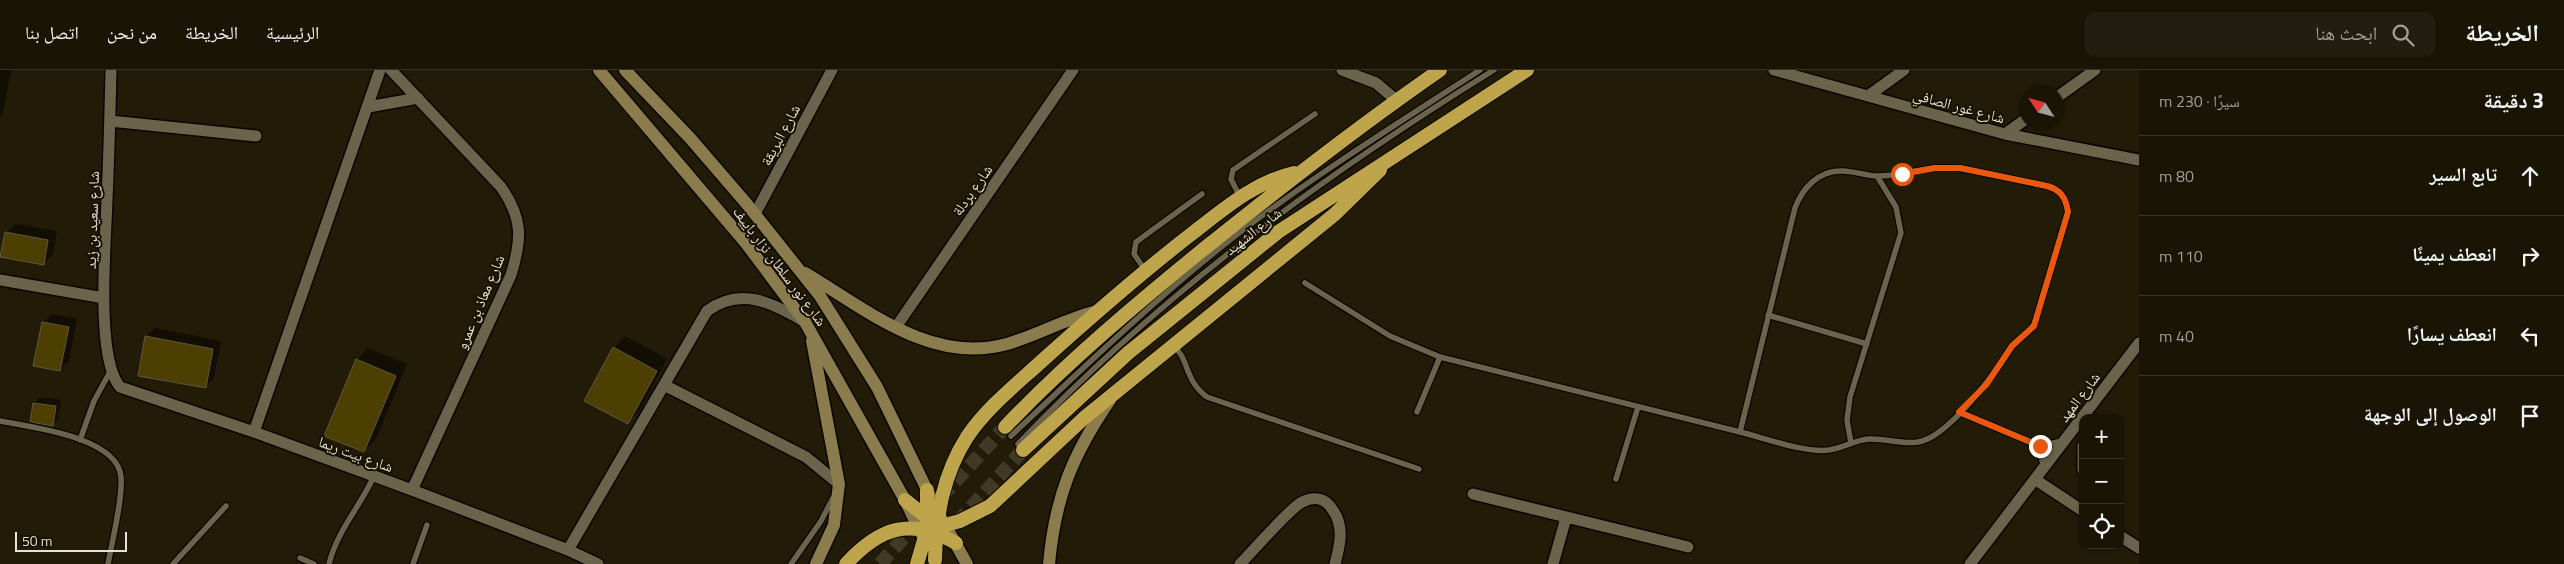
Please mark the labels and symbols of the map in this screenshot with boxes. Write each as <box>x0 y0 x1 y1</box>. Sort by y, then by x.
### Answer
street label: شارع غور الصافي <box>1910 83 2008 130</box>
north arrow <box>2019 85 2064 130</box>
street label: شارع البريقة <box>754 100 806 170</box>
street label: شارع بردلة <box>946 159 998 220</box>
route start <box>1891 163 1914 186</box>
street label: شارع سعيد بن زيد <box>79 171 105 269</box>
street label: شارع نور سلطان نزار باييف <box>727 201 833 331</box>
street label: شارع الشهيد <box>1220 201 1286 261</box>
street label: شارع معاذ بن عمرو <box>450 251 510 353</box>
street label: شارع المهد <box>2052 367 2106 427</box>
street label: شارع بيت ريما <box>315 430 397 478</box>
route end <box>2029 435 2052 458</box>
scale bar <box>15 529 128 552</box>

